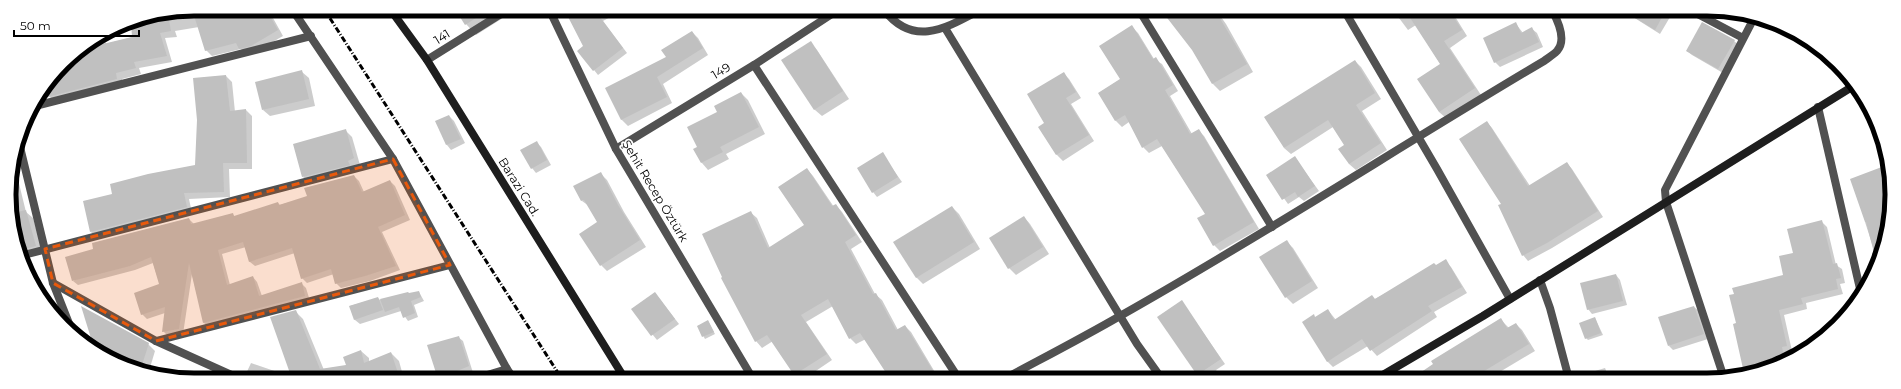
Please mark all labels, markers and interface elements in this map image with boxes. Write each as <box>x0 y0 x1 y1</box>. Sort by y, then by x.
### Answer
scale bar <box>14 12 139 38</box>
text: 50 m <box>20 18 51 33</box>
street label: 141 <box>431 26 453 47</box>
street label: 149 <box>709 59 733 82</box>
street label: Şehit Recep Öztürk <box>619 137 692 245</box>
street label: Barazi Cad. <box>496 155 543 219</box>

